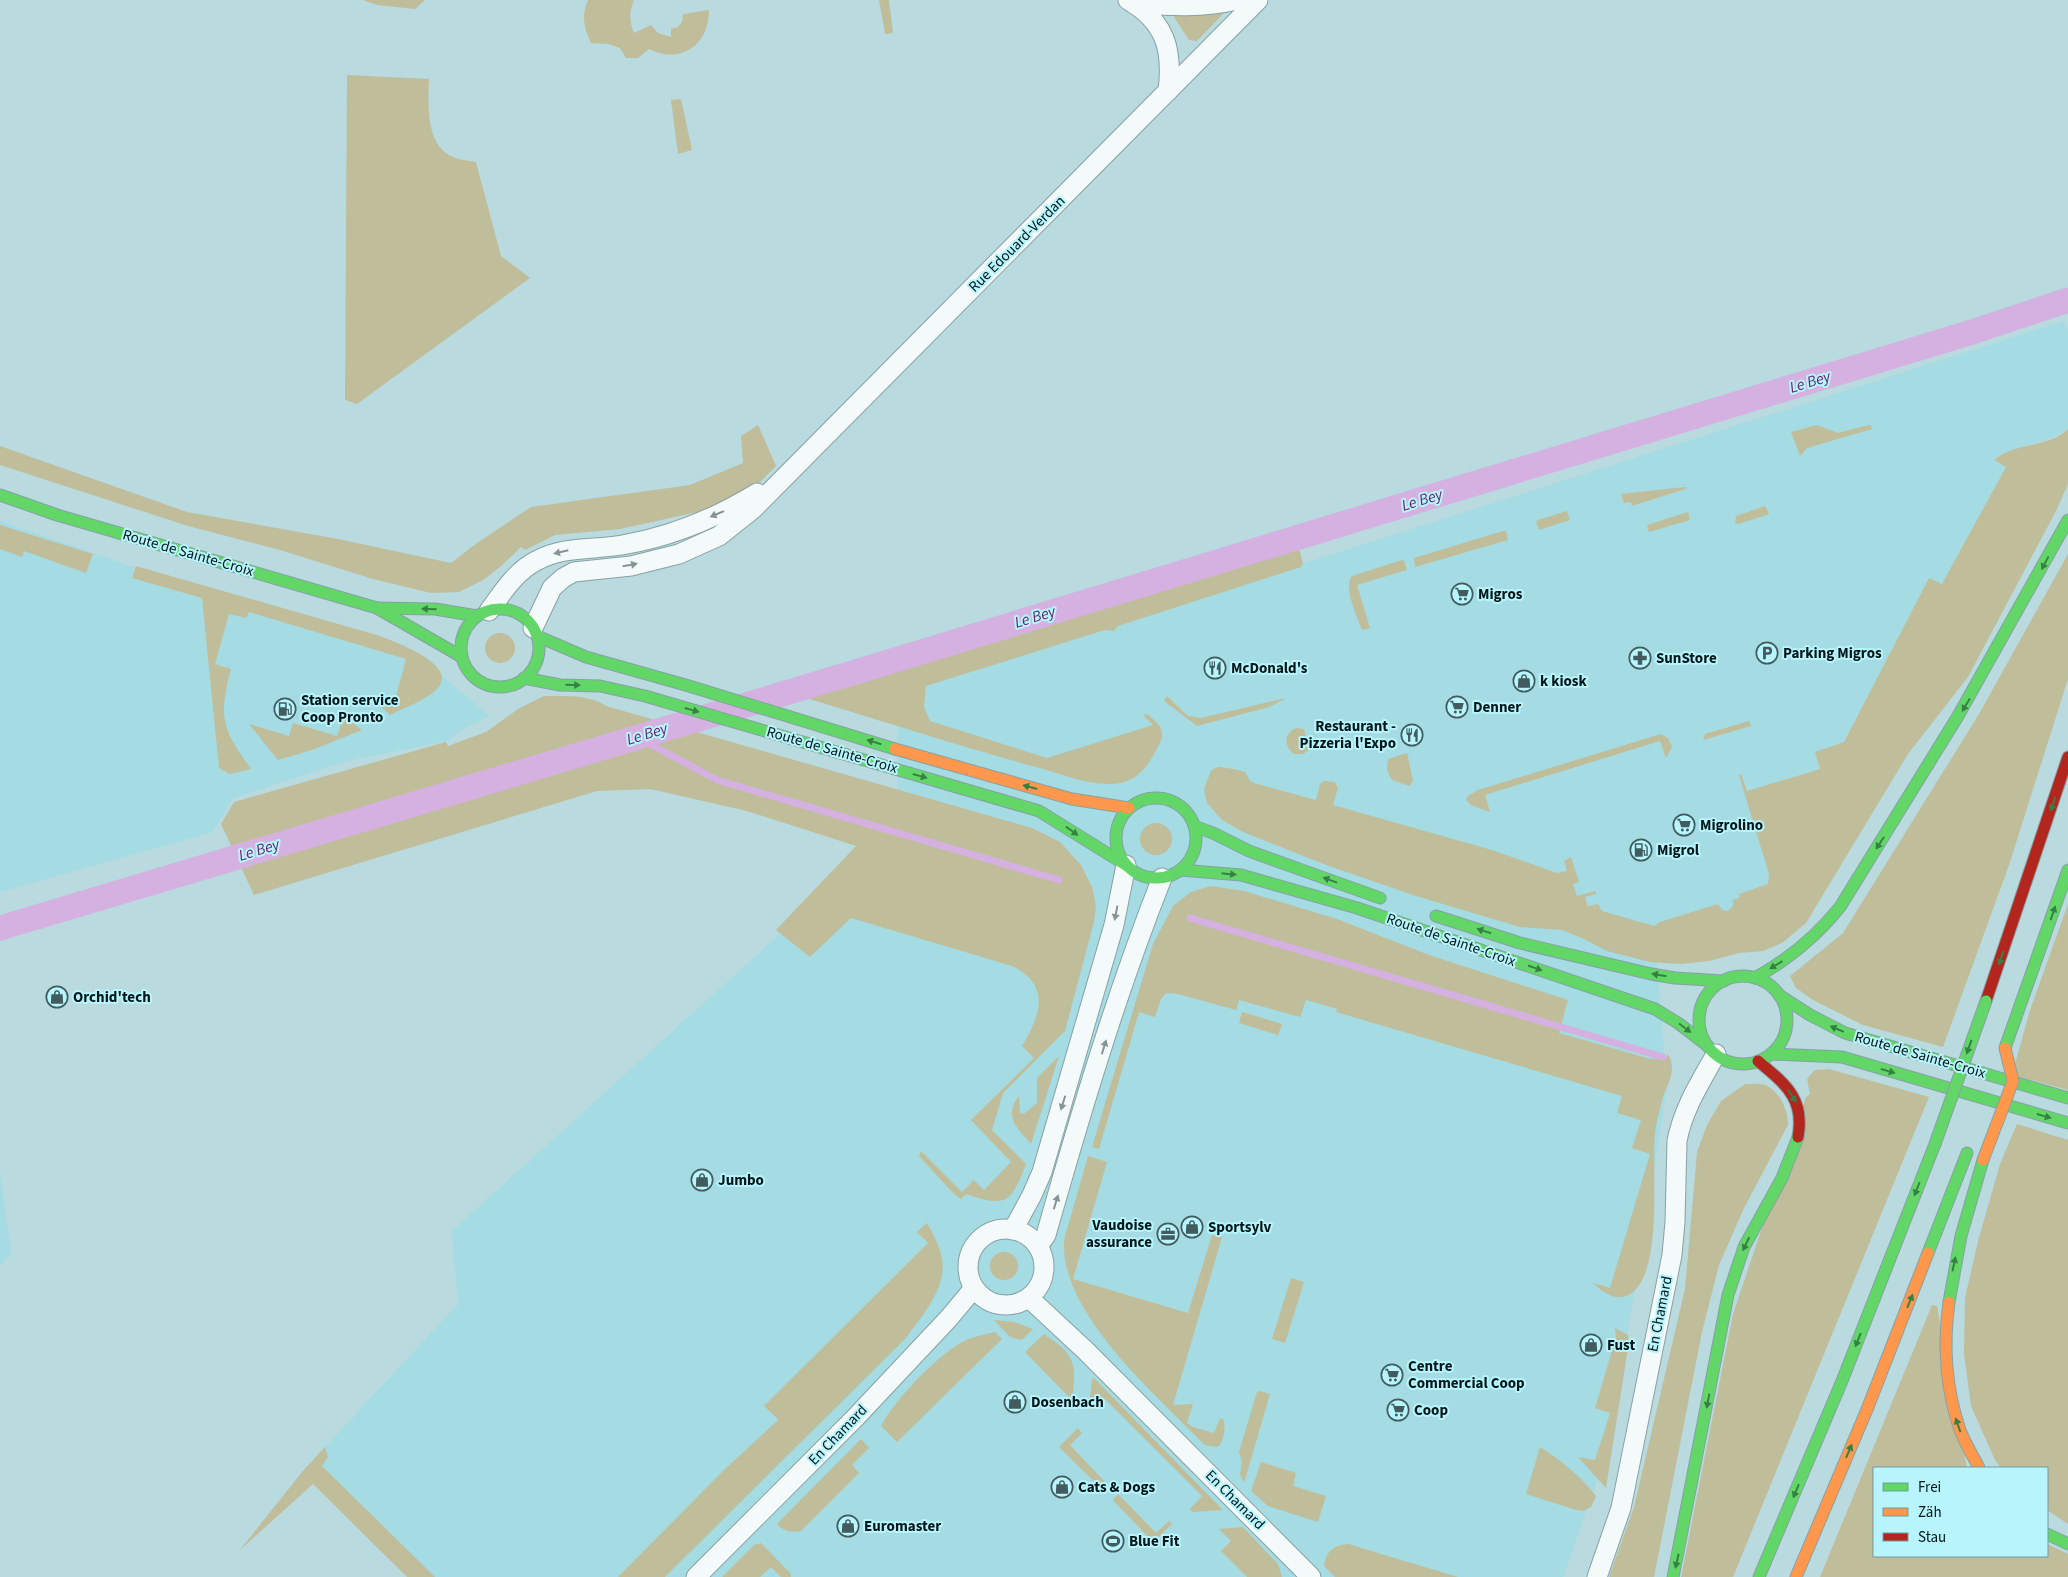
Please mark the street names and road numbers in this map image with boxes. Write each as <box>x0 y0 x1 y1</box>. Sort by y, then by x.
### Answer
street label: Rue Edouard-Verdan <box>964 191 1070 297</box>
street label: Route de Sainte-Croix <box>120 524 256 582</box>
street label: Route de Sainte-Croix <box>764 721 900 779</box>
street label: Route de Sainte-Croix <box>1384 908 1519 972</box>
street label: Route de Sainte-Croix <box>1852 1026 1988 1084</box>
street label: En Chamard <box>1642 1274 1678 1354</box>
street label: En Chamard <box>804 1400 872 1470</box>
street label: En Chamard <box>1200 1465 1270 1535</box>

